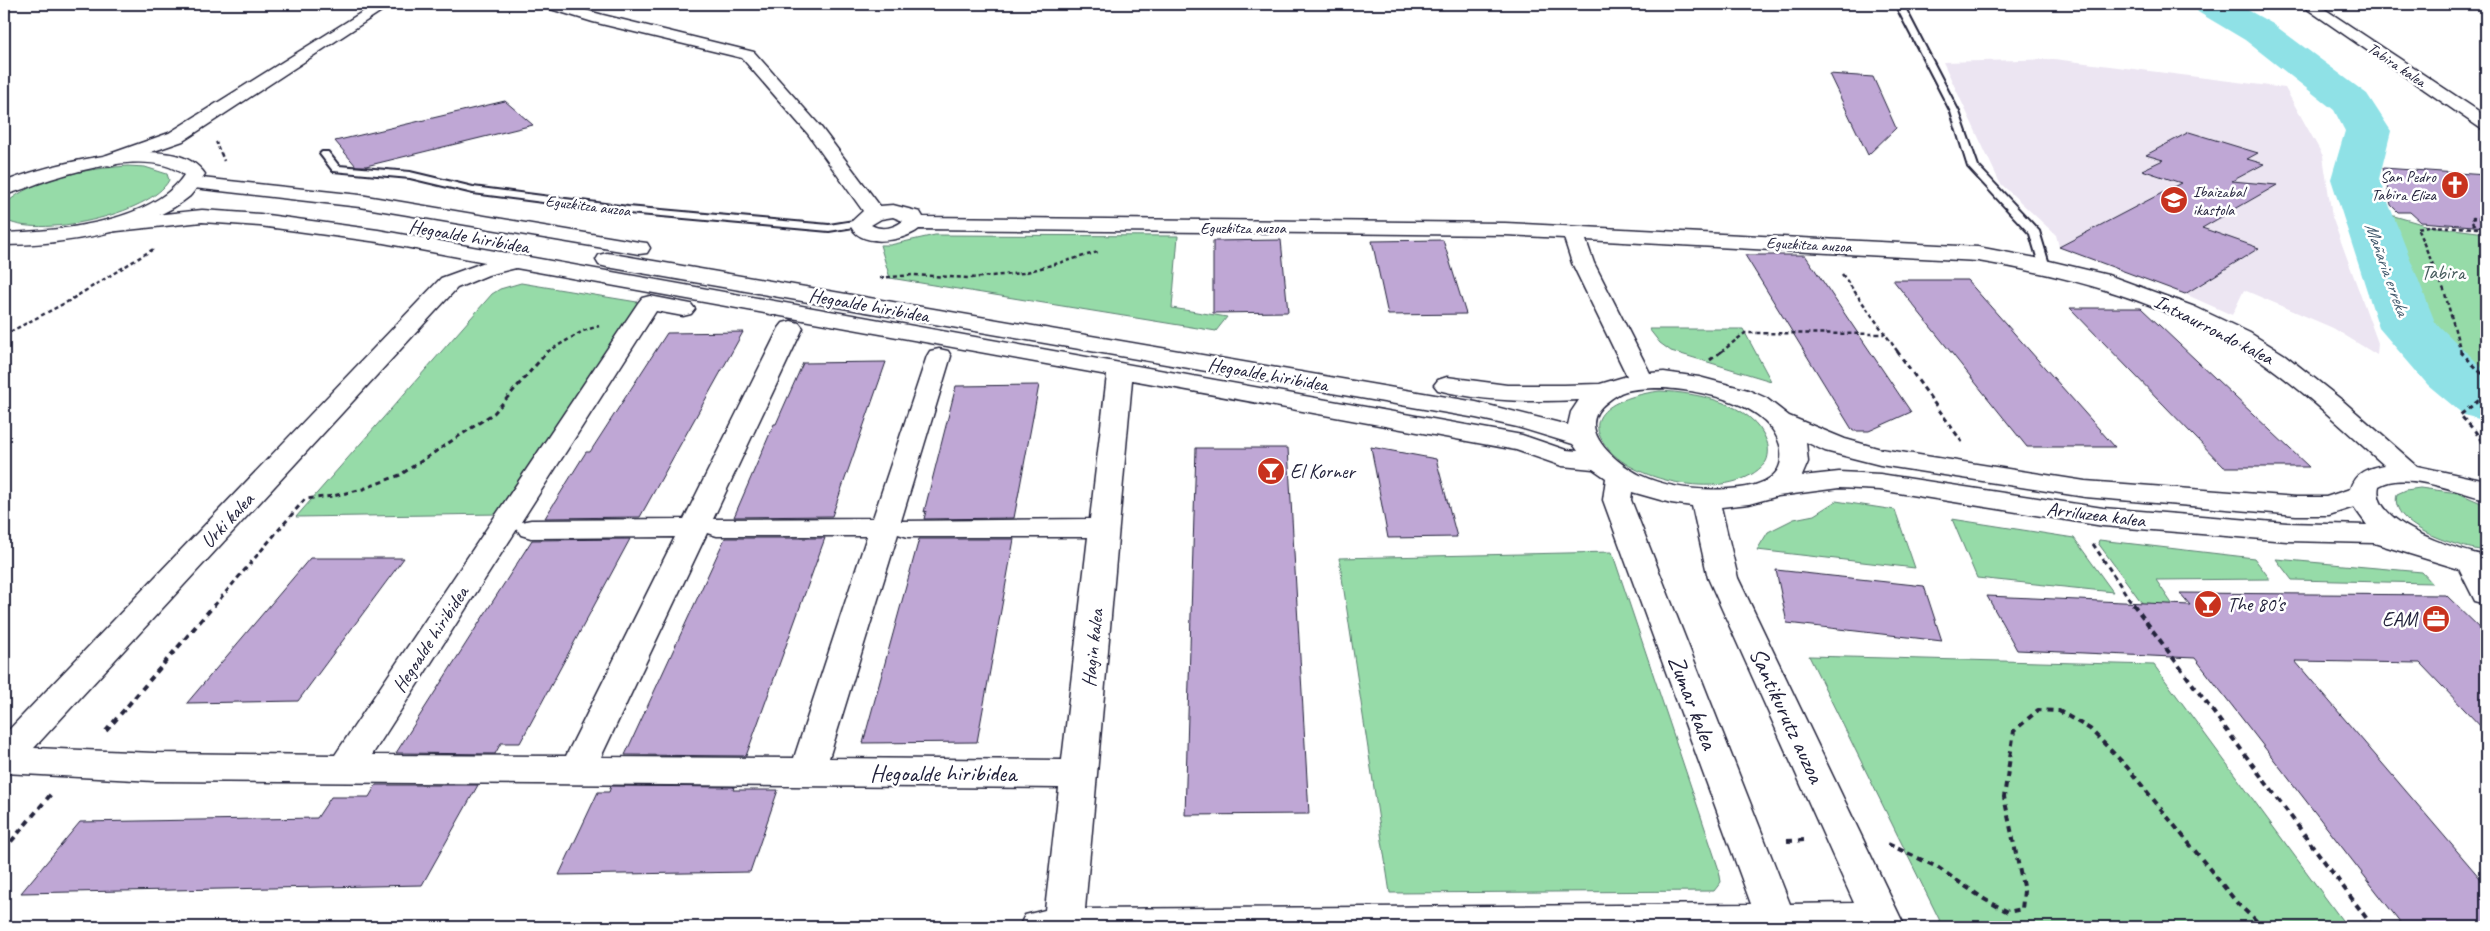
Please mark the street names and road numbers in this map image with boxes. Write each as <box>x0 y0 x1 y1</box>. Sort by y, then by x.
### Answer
street label: Tabira kalea <box>2363 38 2431 92</box>
street label: Eguzkitza auzoa <box>544 191 632 221</box>
street label: Hegoalde hiribidea <box>407 214 533 260</box>
street label: Eguzkitza auzoa <box>1200 218 1287 238</box>
street label: Eguzkitza auzoa <box>1766 233 1853 257</box>
street label: Hegoalde hiribidea <box>807 283 933 329</box>
street label: Intxaurrondo kalea <box>2150 289 2279 371</box>
street label: Hegoalde hiribidea <box>1206 352 1332 398</box>
street label: Urki kalea <box>195 486 260 553</box>
street label: Arriluzea kalea <box>2045 496 2148 533</box>
street label: Hegoalde hiribidea <box>387 580 475 697</box>
street label: Hagin kalea <box>1076 606 1109 688</box>
street label: Santikurutz auzoa <box>1743 643 1832 789</box>
street label: Zumar kalea <box>1661 651 1725 755</box>
street label: Hegoalde hiribidea <box>870 758 1018 788</box>

